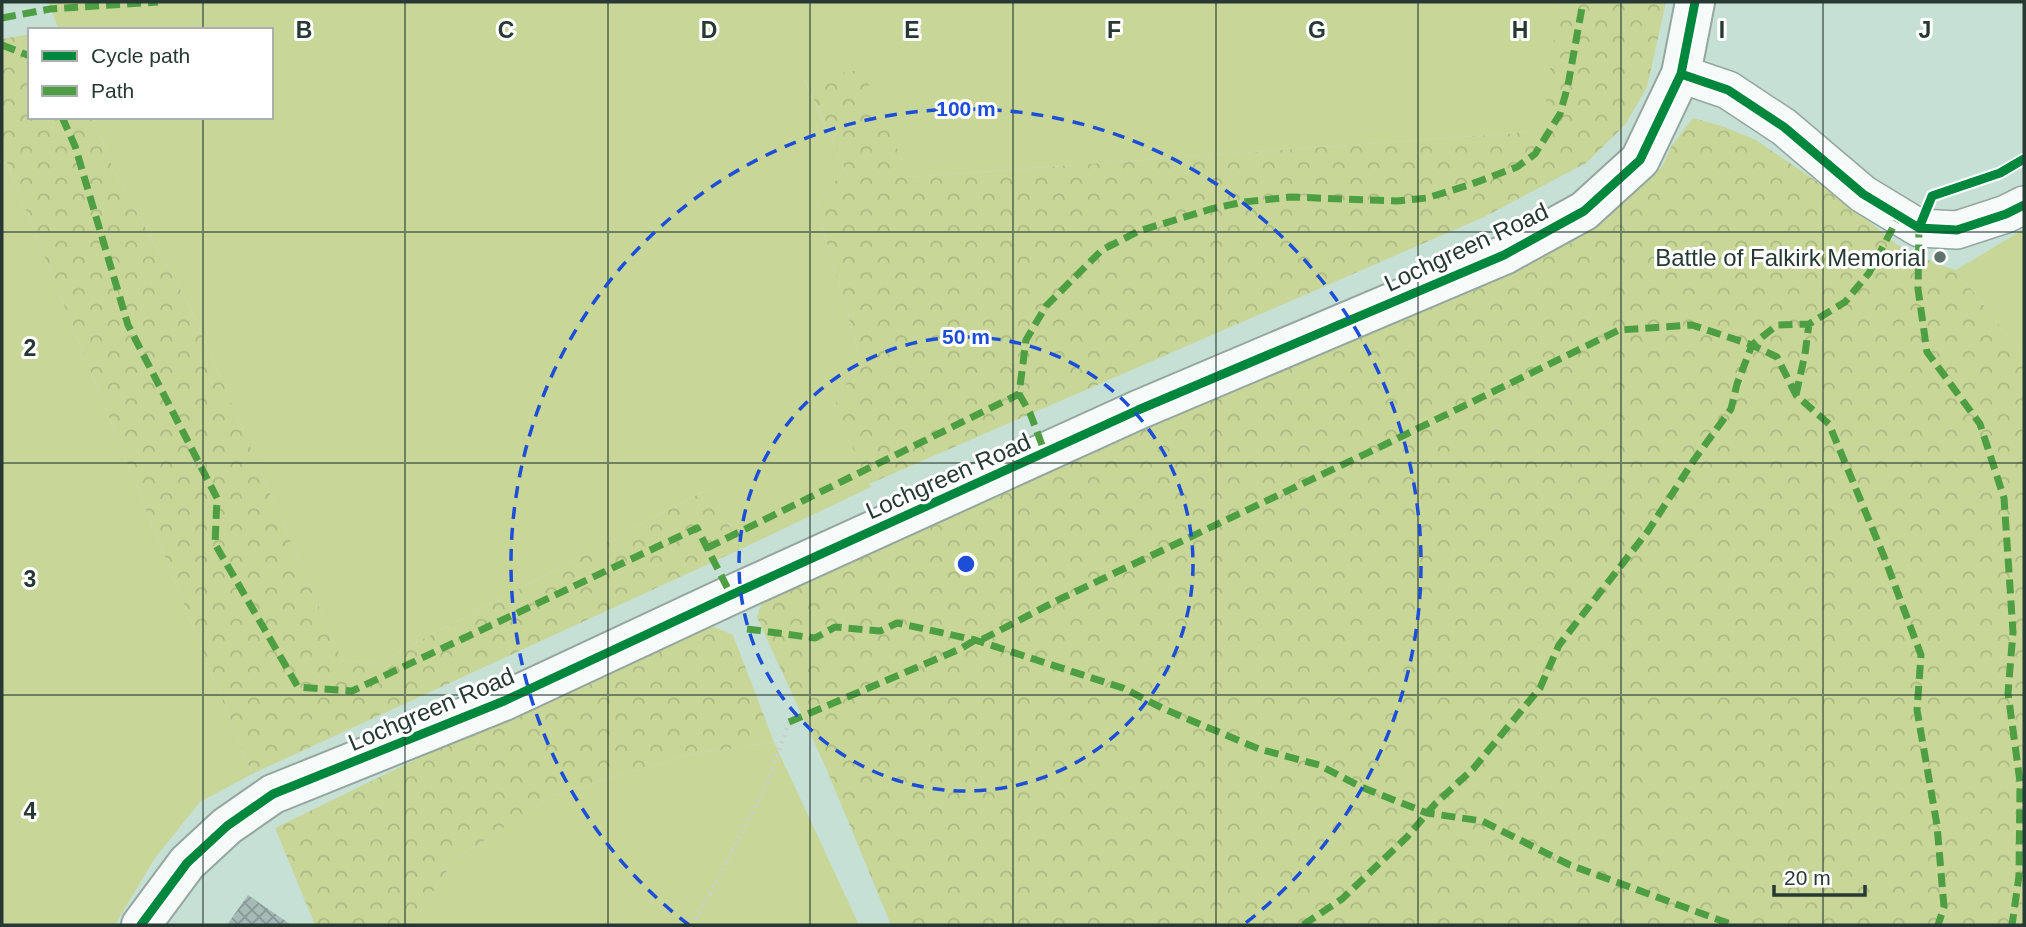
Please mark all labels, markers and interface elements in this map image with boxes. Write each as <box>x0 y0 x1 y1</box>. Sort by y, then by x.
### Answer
text: B <box>296 17 312 43</box>
text: C <box>498 17 514 43</box>
text: D <box>701 17 717 43</box>
text: E <box>904 17 920 43</box>
text: F <box>1107 17 1121 43</box>
text: G <box>1308 17 1326 43</box>
text: H <box>1512 17 1528 43</box>
text: I <box>1719 17 1725 43</box>
text: J <box>1919 17 1931 43</box>
legend <box>28 28 273 119</box>
text: Cycle path <box>91 44 190 67</box>
text: Path <box>91 79 134 102</box>
text: 100 m <box>936 97 996 120</box>
street label: Lochgreen Road <box>1380 197 1552 297</box>
place label: Battle of Falkirk Memorial <box>1655 244 1926 271</box>
marker: Battle of Falkirk Memorial <box>1932 249 1948 265</box>
text: 50 m <box>942 325 990 348</box>
text: 2 <box>24 335 36 361</box>
street label: Lochgreen Road <box>861 428 1035 524</box>
centre of rings <box>954 552 978 576</box>
text: 3 <box>24 566 36 592</box>
street label: Lochgreen Road <box>344 662 518 756</box>
text: 4 <box>24 798 37 824</box>
scale bar <box>1774 853 1865 897</box>
text: 20 m <box>1784 866 1831 889</box>

